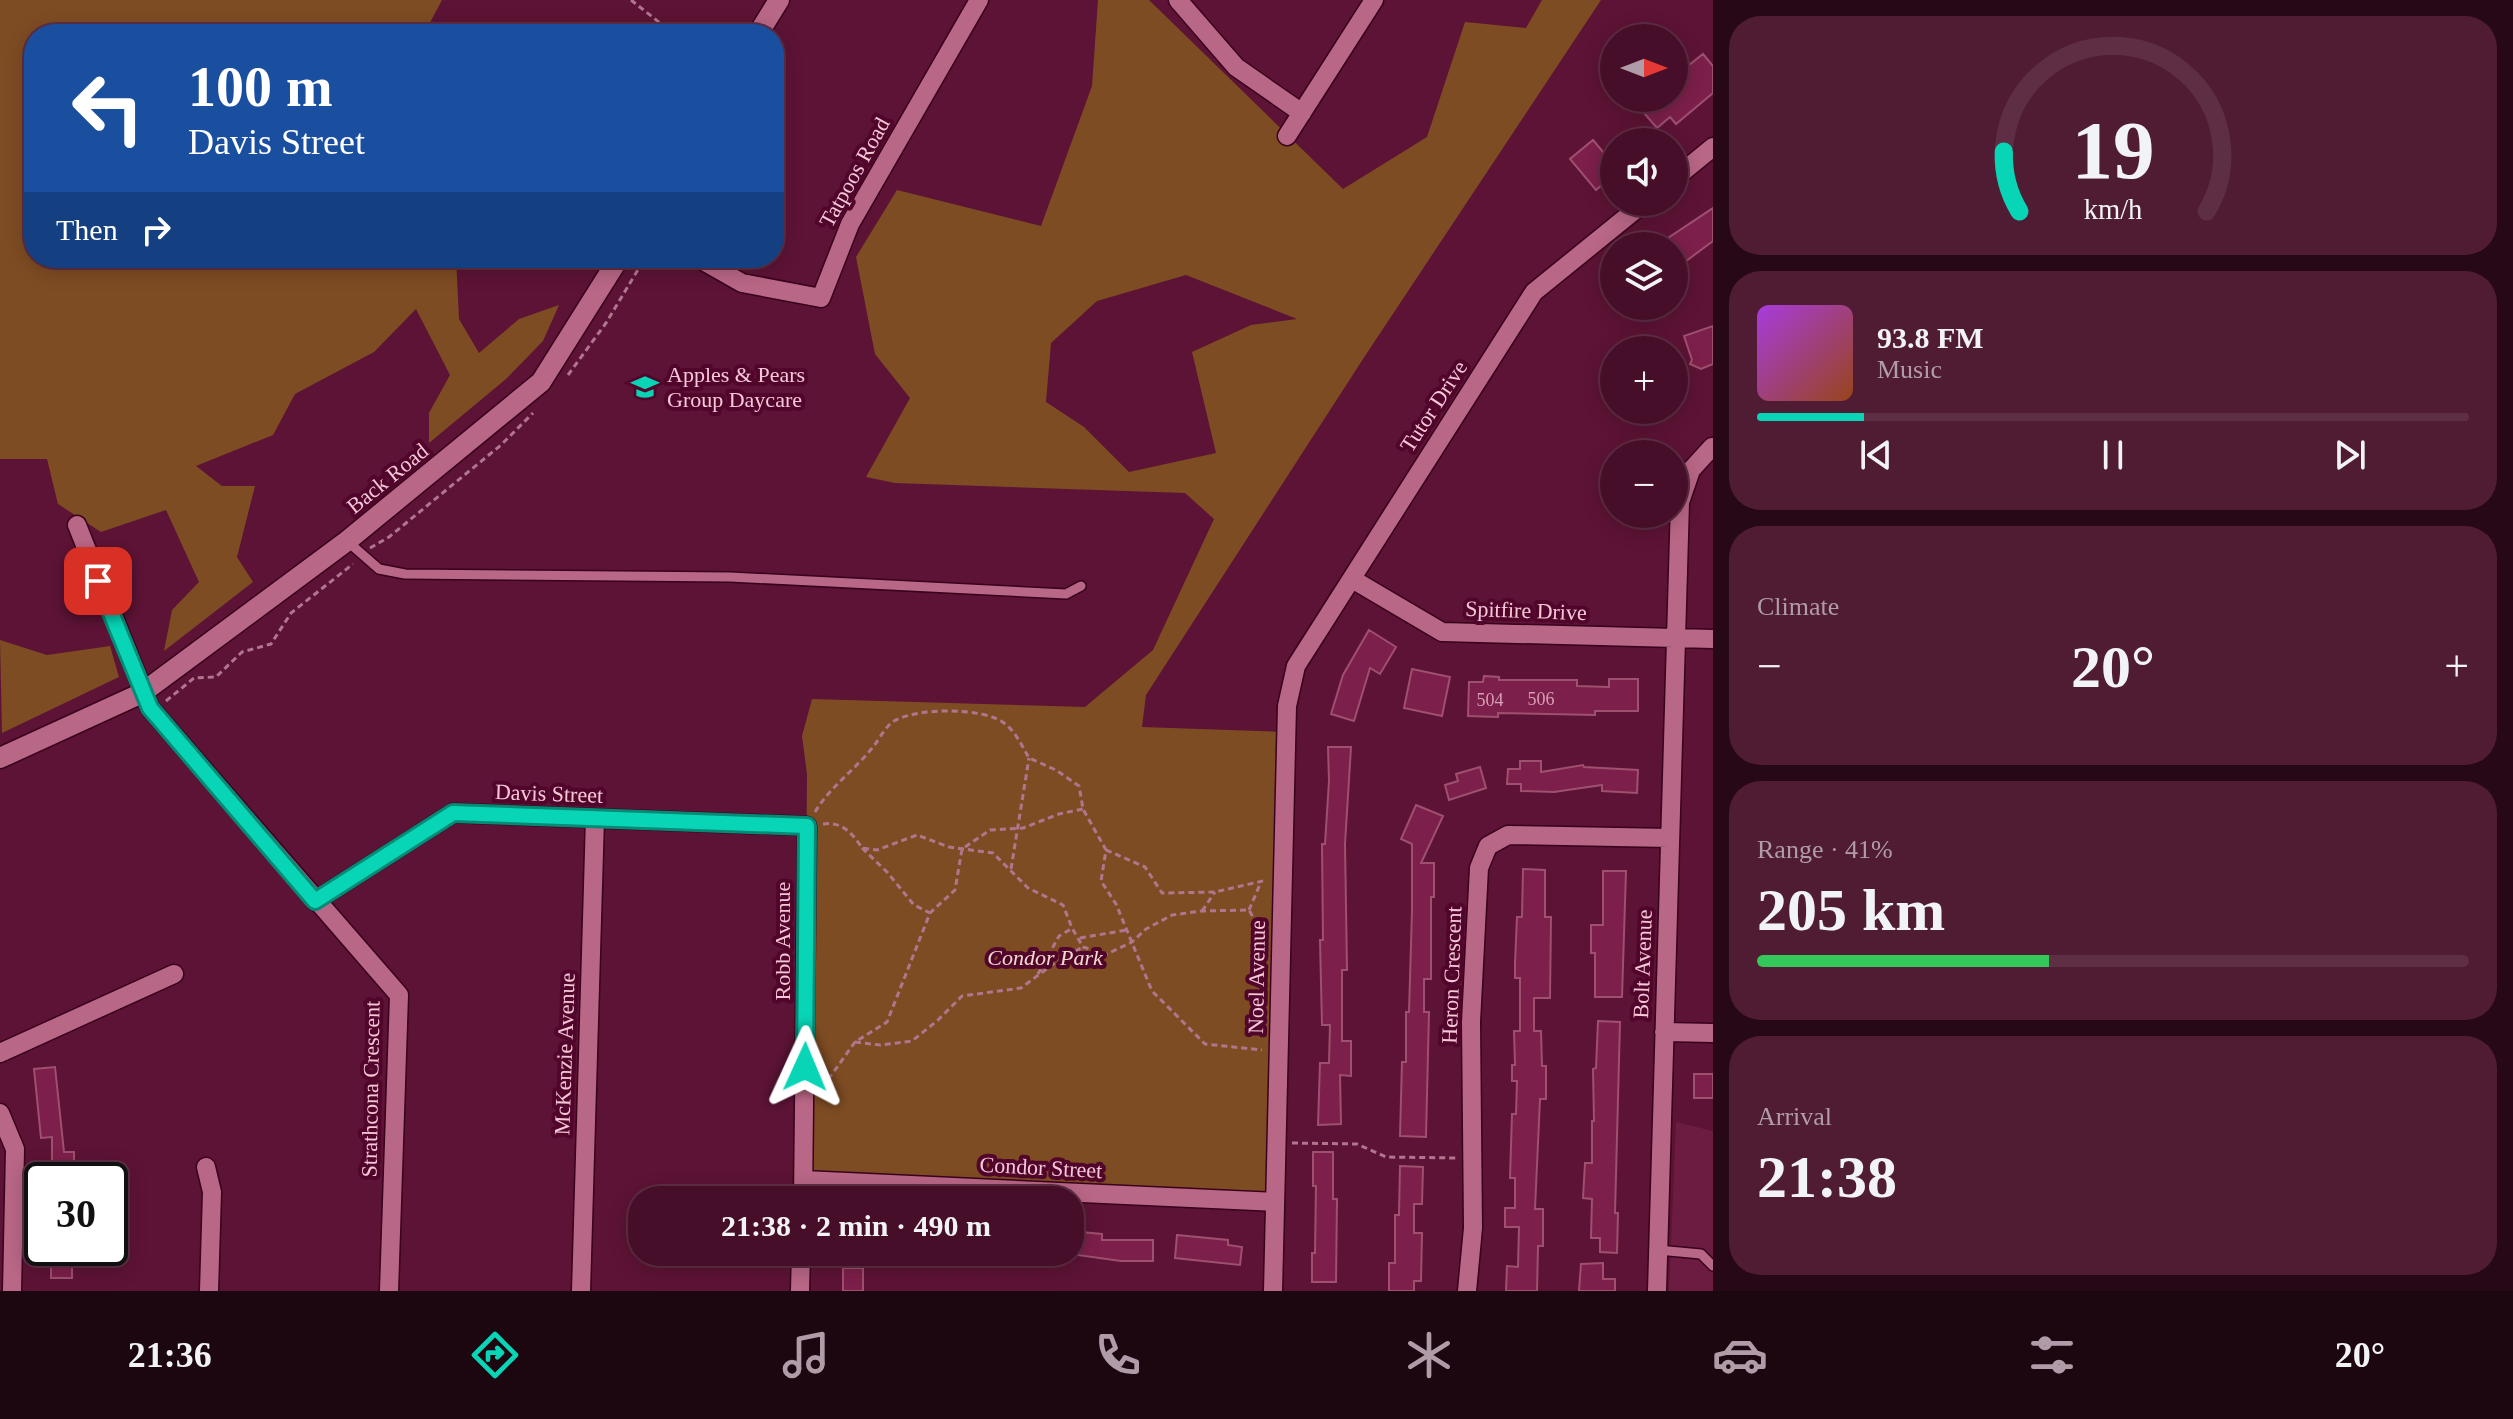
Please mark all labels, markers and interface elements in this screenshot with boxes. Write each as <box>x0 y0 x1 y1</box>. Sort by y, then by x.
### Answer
north arrow <box>1600 24 1688 112</box>
map controls <box>1600 24 1688 528</box>
icon: left <box>56 56 160 160</box>
text: 100 m <box>188 56 333 118</box>
text: 19 <box>2071 103 2155 195</box>
street label: Tatpoos Road <box>814 113 895 231</box>
text: Davis Street <box>188 122 365 162</box>
button: sound <box>1600 128 1688 216</box>
text: km/h <box>2084 194 2142 225</box>
icon: right <box>134 208 178 252</box>
text: Then <box>56 213 118 246</box>
button: layers <box>1600 232 1688 320</box>
text: 93.8 FM <box>1877 321 1984 354</box>
button: + <box>1600 336 1688 424</box>
text: Music <box>1877 355 1942 384</box>
street label: Tutor Drive <box>1395 356 1472 457</box>
place label: Apples & Pears Group Daycare <box>667 362 805 412</box>
school or university icon: Apples & Pears Group Daycare <box>630 372 660 402</box>
icon: previous <box>1854 433 1898 477</box>
icon: pause <box>2091 433 2135 477</box>
icon: next <box>2328 433 2372 477</box>
street label: Back Road <box>342 438 433 519</box>
button: − <box>1600 440 1688 528</box>
pin <box>64 547 132 615</box>
icon: arrive <box>76 559 120 603</box>
text: Climate <box>1757 592 1839 621</box>
street label: Spitfire Drive <box>1465 596 1587 625</box>
text: 20° <box>2071 634 2155 700</box>
text: − <box>1757 642 1782 691</box>
text: + <box>2444 642 2469 691</box>
house number: 506 <box>1528 689 1555 709</box>
house number: 504 <box>1477 690 1504 710</box>
street label: Davis Street <box>495 779 603 808</box>
text: Range · 41% <box>1757 835 1893 864</box>
text: 205 km <box>1757 877 1945 943</box>
street label: Robb Avenue <box>770 882 795 1000</box>
street label: Heron Crescent <box>1437 906 1466 1044</box>
street label: Bolt Avenue <box>1628 909 1657 1019</box>
street label: Noel Avenue <box>1243 920 1270 1034</box>
park label: Condor Park <box>987 945 1104 970</box>
street label: McKenzie Avenue <box>549 972 580 1136</box>
street label: Strathcona Crescent <box>356 1001 385 1177</box>
position arrow <box>763 1025 847 1109</box>
text: Arrival <box>1757 1102 1832 1131</box>
text: 21:38 <box>1757 1144 1897 1210</box>
street label: Condor Street <box>979 1152 1103 1183</box>
speed limit sign: 30 <box>24 1162 128 1266</box>
text: 21:38 · 2 min · 490 m <box>721 1209 991 1242</box>
icon: directions <box>467 1327 523 1383</box>
icon: music <box>778 1327 834 1383</box>
icon: phone <box>1090 1327 1146 1383</box>
icon: climate <box>1401 1327 1457 1383</box>
icon: car <box>1712 1327 1768 1383</box>
icon: filters <box>2024 1327 2080 1383</box>
text: 21:36 <box>128 1335 212 1375</box>
text: 20° <box>2335 1335 2385 1375</box>

